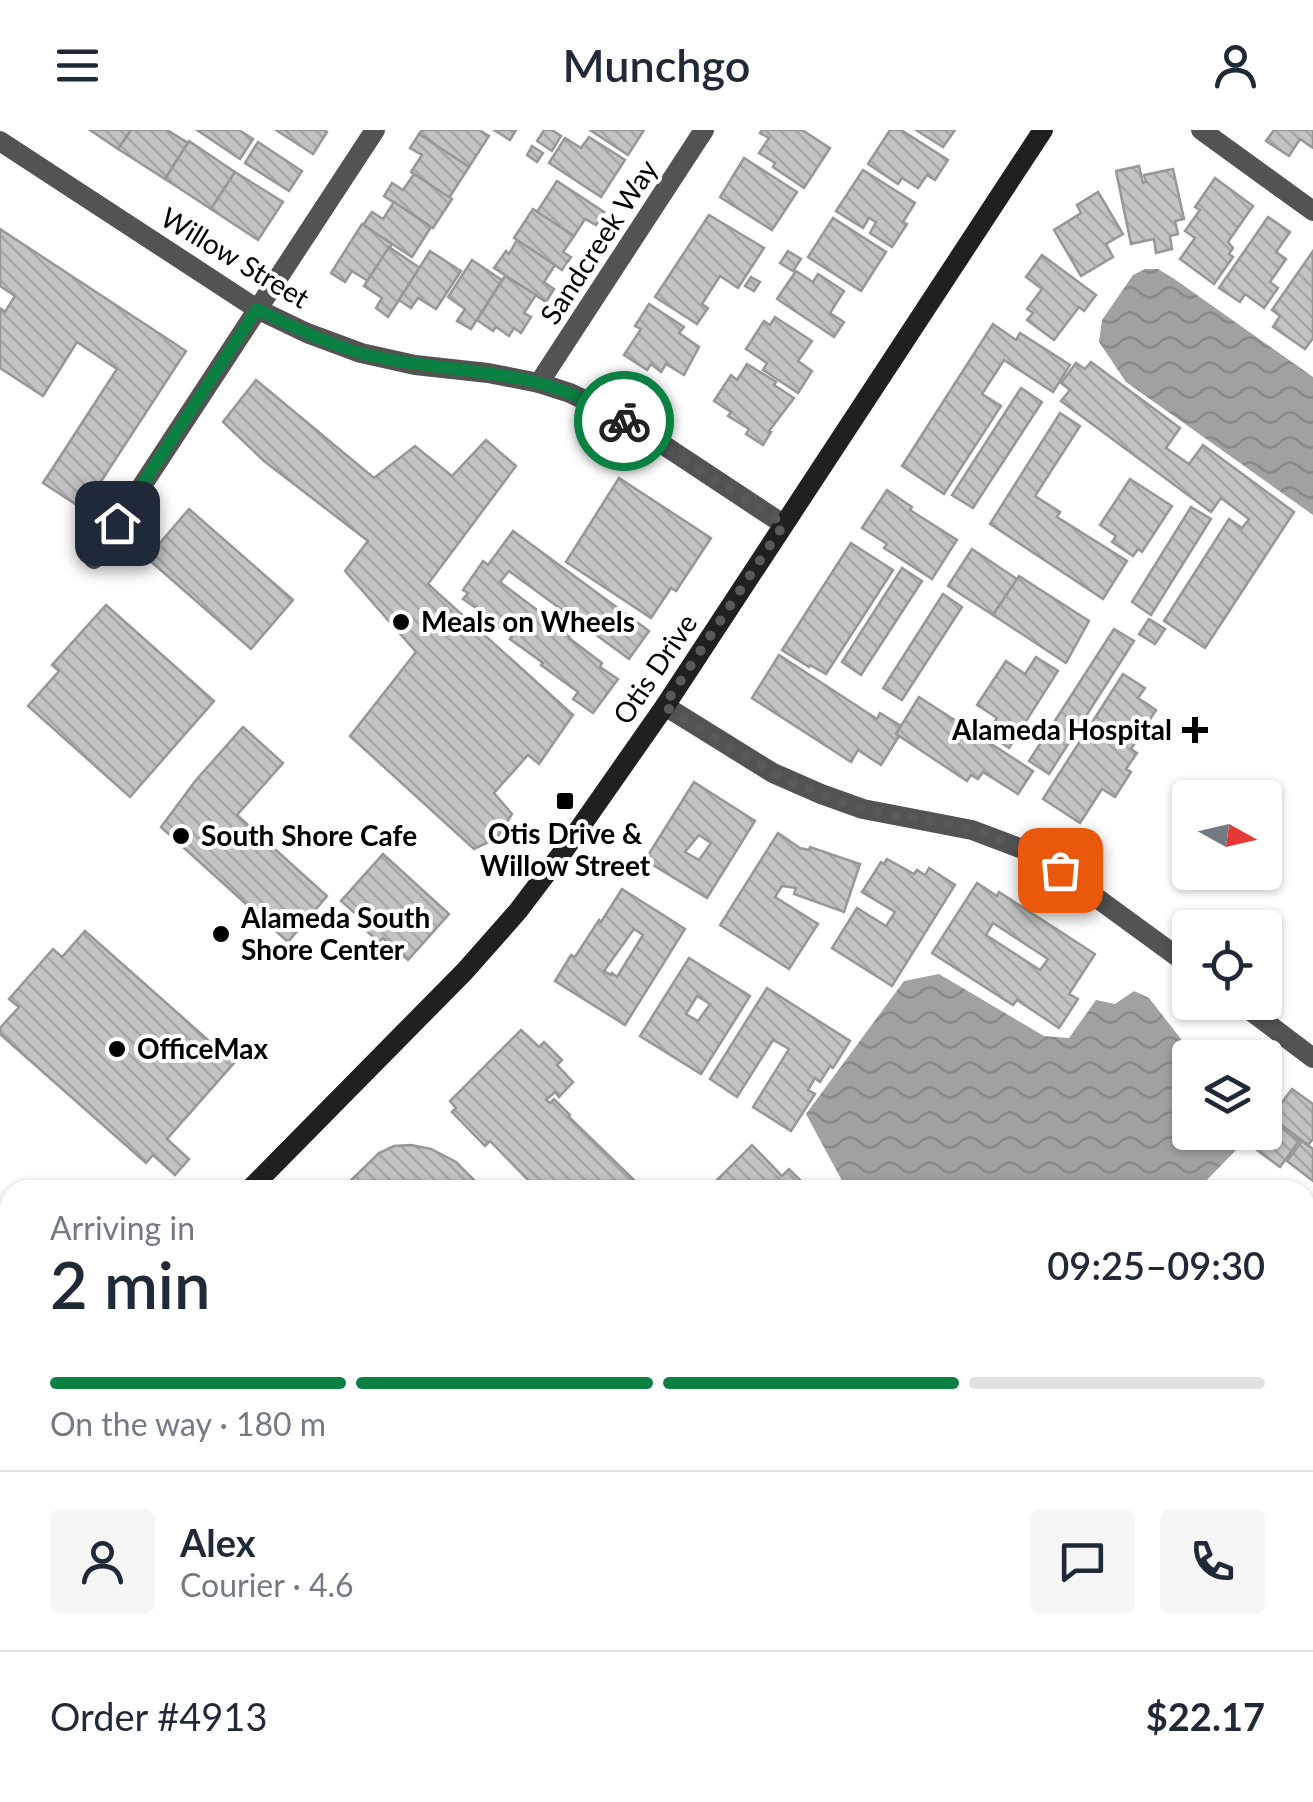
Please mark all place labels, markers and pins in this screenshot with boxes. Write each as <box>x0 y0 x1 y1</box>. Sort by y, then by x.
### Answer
pin <box>75 481 160 566</box>
place label: Meals on Wheels <box>421 604 635 638</box>
marker: Meals on Wheels <box>390 611 412 633</box>
place label: Alameda Hospital <box>951 712 1172 746</box>
marker: Alameda Hospital <box>1182 717 1208 743</box>
marker: Otis Drive & Willow Street <box>554 790 576 812</box>
place label: Otis Drive & Willow Street <box>480 816 651 882</box>
place label: South Shore Cafe <box>201 818 417 852</box>
marker: South Shore Cafe <box>170 825 192 847</box>
pin <box>1018 828 1103 913</box>
place label: Alameda South Shore Center <box>240 900 430 966</box>
marker: Alameda South Shore Center <box>210 923 232 945</box>
place label: OfficeMax <box>137 1031 269 1065</box>
marker: OfficeMax <box>106 1038 128 1060</box>

